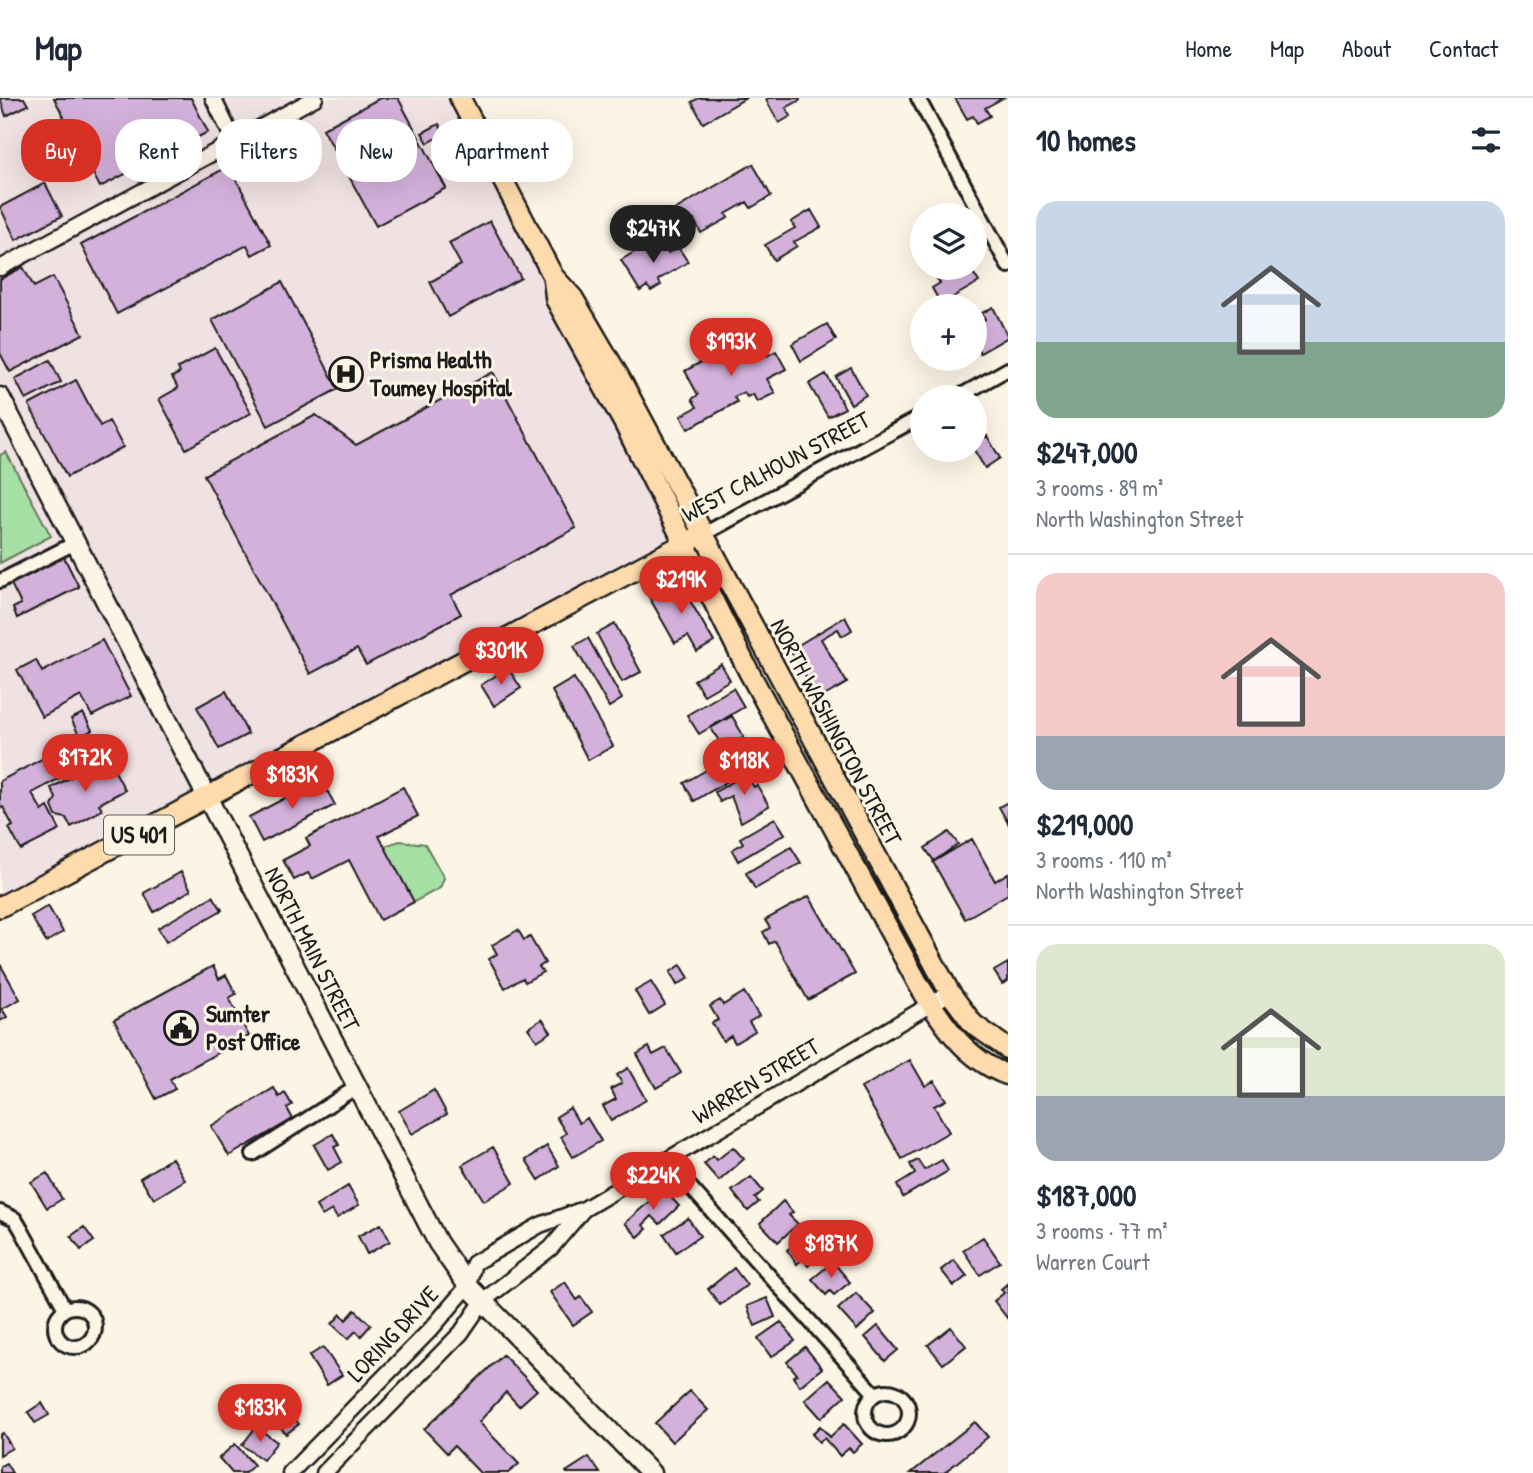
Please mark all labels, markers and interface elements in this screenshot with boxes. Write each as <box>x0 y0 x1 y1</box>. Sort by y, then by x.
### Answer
text: Map <box>35 26 82 70</box>
text: Home <box>1185 32 1232 64</box>
text: Map <box>1270 32 1304 64</box>
text: About <box>1342 32 1391 64</box>
text: Contact <box>1429 32 1498 64</box>
chip: Buy <box>21 119 101 182</box>
chip: Rent <box>115 119 202 182</box>
chip: Filters <box>216 119 322 182</box>
chip: New <box>336 119 417 182</box>
chip: Apartment <box>431 119 573 182</box>
text: 10 homes <box>1036 120 1136 160</box>
icon: filters <box>1467 121 1505 159</box>
map controls <box>910 203 987 462</box>
button: layers <box>910 203 987 280</box>
pin: $247K <box>604 206 702 265</box>
text: $247K <box>626 212 680 243</box>
icon: home <box>1208 247 1334 373</box>
button: + <box>910 294 987 371</box>
pin: $193K <box>682 318 780 378</box>
text: $193K <box>706 325 756 356</box>
place label: Prisma Health Toumey Hospital <box>369 343 513 404</box>
hospital icon: Prisma Health Toumey Hospital <box>327 355 365 393</box>
button: − <box>910 385 987 462</box>
street label: WEST CALHOUN STREET <box>676 403 876 529</box>
text: $247,000 <box>1036 432 1138 472</box>
text: 3 rooms · 89 m² <box>1036 472 1163 503</box>
text: North Washington Street <box>1036 503 1243 534</box>
pin: $219K <box>632 556 730 616</box>
text: $219K <box>655 563 707 594</box>
street label: NORTH WASHINGTON STREET <box>764 613 911 851</box>
icon: home <box>1208 619 1334 745</box>
pin: $301K <box>452 628 550 687</box>
text: $301K <box>475 634 527 665</box>
pin: $172K <box>36 734 134 794</box>
pin: $118K <box>695 738 793 797</box>
text: $172K <box>58 741 112 772</box>
text: $118K <box>719 744 769 775</box>
pin: $183K <box>243 752 341 811</box>
text: $183K <box>266 758 318 789</box>
text: $219,000 <box>1036 804 1134 844</box>
road number: US 401 <box>104 816 174 855</box>
text: 3 rooms · 110 m² <box>1036 844 1172 875</box>
street label: NORTH MAIN STREET <box>258 861 368 1037</box>
text: North Washington Street <box>1036 875 1243 906</box>
icon: home <box>1208 990 1334 1116</box>
place label: Sumter Post Office <box>206 997 301 1057</box>
public building icon: Sumter Post Office <box>162 1009 200 1047</box>
street label: WARREN STREET <box>686 1029 826 1131</box>
pin: $224K <box>604 1152 702 1212</box>
text: $224K <box>626 1159 680 1190</box>
text: $187,000 <box>1036 1175 1136 1215</box>
text: 3 rooms · 77 m² <box>1036 1215 1168 1246</box>
pin: $187K <box>782 1220 880 1280</box>
text: $187K <box>804 1227 858 1258</box>
text: Warren Court <box>1036 1246 1150 1277</box>
street label: LORING DRIVE <box>339 1278 445 1388</box>
pin: $183K <box>211 1384 309 1444</box>
text: $183K <box>234 1391 286 1422</box>

